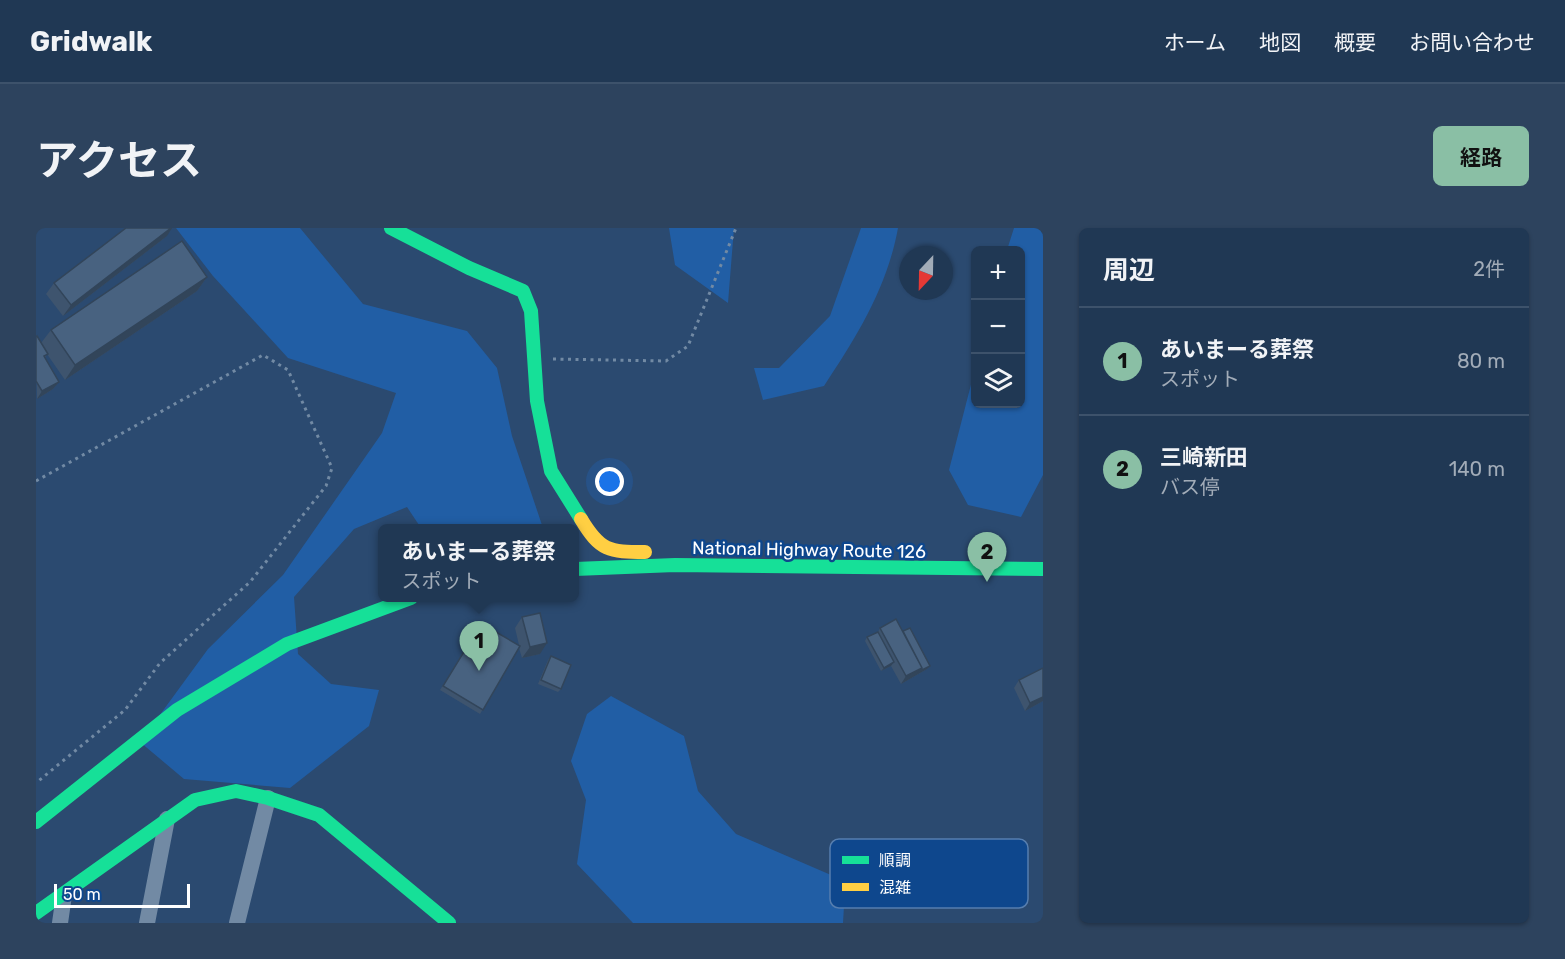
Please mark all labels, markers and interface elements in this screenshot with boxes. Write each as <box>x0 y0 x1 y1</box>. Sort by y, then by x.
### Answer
text: Gridwalk <box>30 25 152 58</box>
text: ホーム <box>1164 30 1226 55</box>
text: 地図 <box>1259 30 1301 55</box>
text: 概要 <box>1334 30 1376 55</box>
text: お問い合わせ <box>1409 30 1535 55</box>
button: 経路 <box>1433 126 1529 186</box>
text: アクセス <box>36 136 202 186</box>
north arrow <box>899 246 953 300</box>
map controls <box>971 246 1025 408</box>
button: + <box>971 246 1025 300</box>
text: 周辺 <box>1103 255 1155 286</box>
text: 2件 <box>1473 257 1505 281</box>
button: − <box>971 300 1025 354</box>
text: あいまーる葬祭 <box>1160 336 1314 363</box>
text: 1 <box>1118 349 1127 373</box>
text: 80 m <box>1457 349 1505 373</box>
button: layers <box>971 354 1025 408</box>
text: スポット <box>1160 367 1240 391</box>
text: 三崎新田 <box>1160 444 1248 471</box>
text: 2 <box>1116 457 1129 481</box>
text: 140 m <box>1449 457 1505 481</box>
your location <box>595 467 624 496</box>
text: バス停 <box>1160 475 1220 499</box>
popup <box>378 524 579 602</box>
pin: 2 <box>968 532 1006 582</box>
street label: National Highway Route 126 <box>692 537 926 563</box>
text: あいまーる葬祭 <box>401 538 556 565</box>
text: スポット <box>401 569 481 593</box>
pin: 1 <box>460 622 498 671</box>
legend <box>830 839 1028 908</box>
text: 順調 <box>879 851 911 870</box>
text: 混雑 <box>879 878 911 897</box>
scale bar <box>54 881 190 908</box>
text: 50 m <box>63 885 101 904</box>

